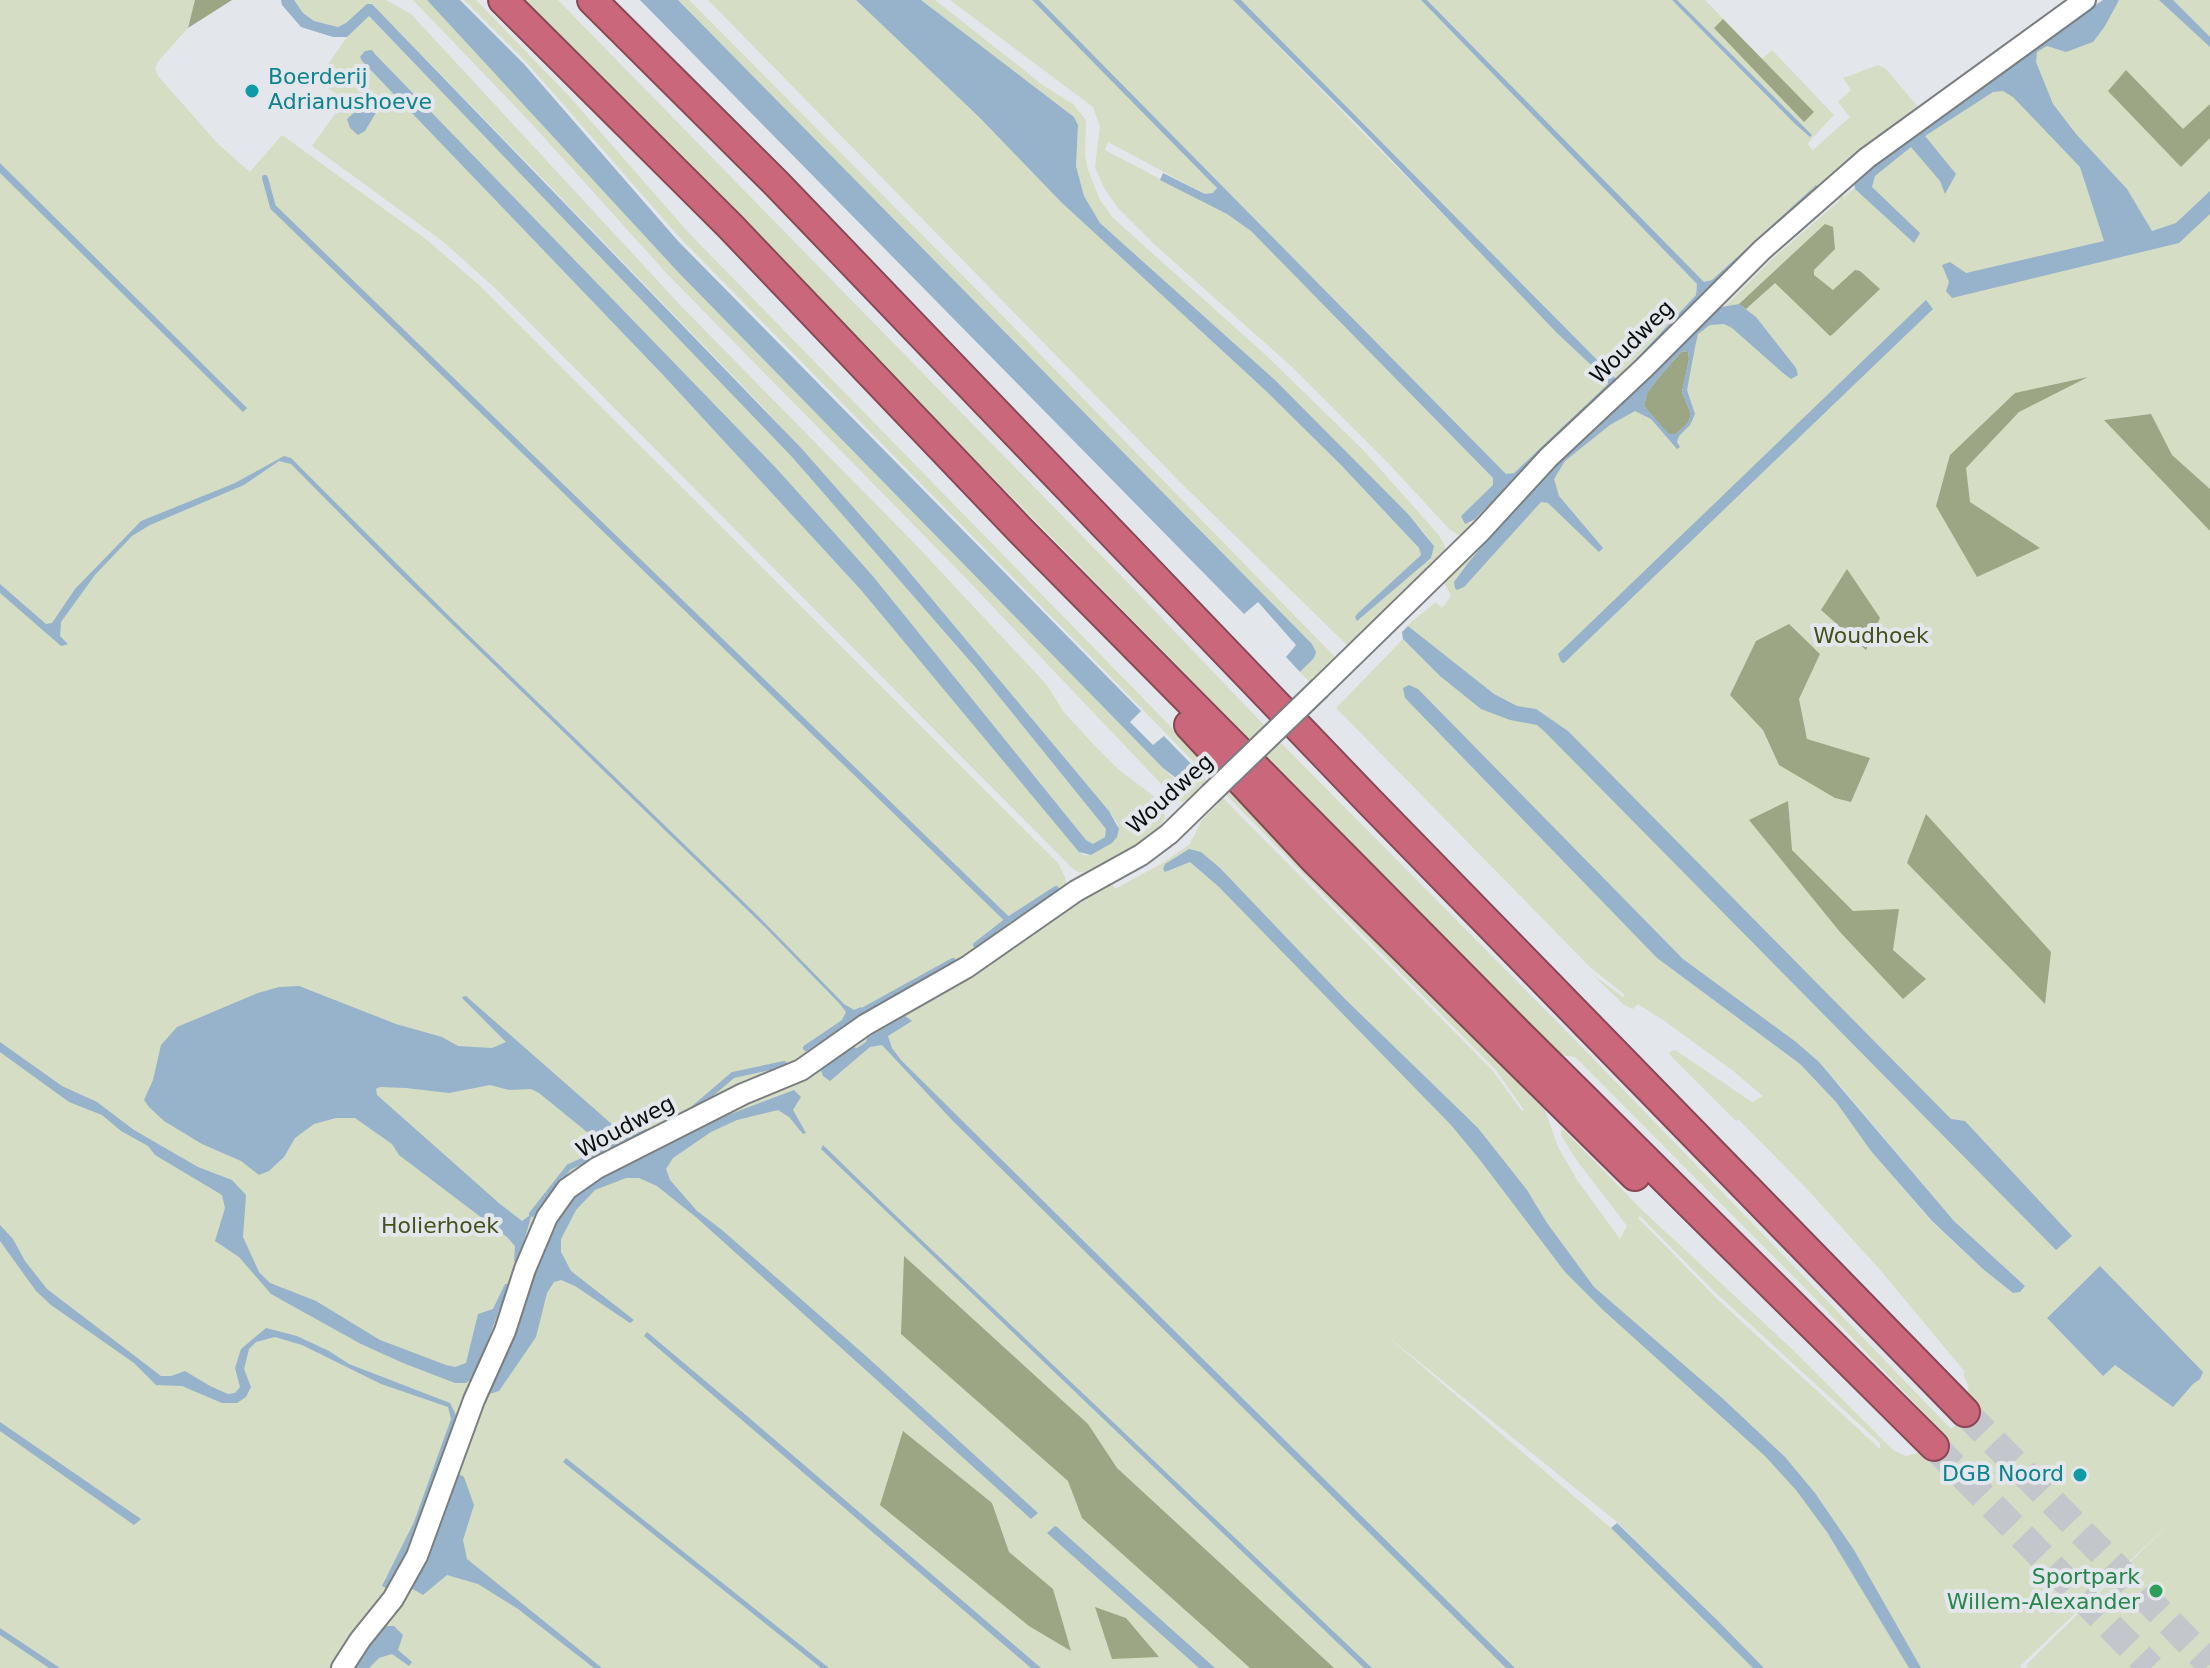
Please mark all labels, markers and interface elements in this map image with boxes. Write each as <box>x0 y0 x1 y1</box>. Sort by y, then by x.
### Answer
place label: Boerderij Adrianushoeve <box>268 65 432 116</box>
marker: Boerderij Adrianushoeve <box>243 82 261 100</box>
street label: Woudweg <box>1586 296 1680 390</box>
park label: Woudhoek <box>1813 624 1929 650</box>
street label: Woudweg <box>1122 749 1220 841</box>
street label: Woudweg <box>572 1091 680 1165</box>
park label: Holierhoek <box>381 1214 499 1240</box>
place label: DGB Noord <box>1942 1462 2064 1488</box>
marker: DGB Noord <box>2071 1466 2089 1484</box>
place label: Sportpark Willem-Alexander <box>1947 1565 2140 1616</box>
marker: Sportpark Willem-Alexander <box>2147 1582 2165 1600</box>

